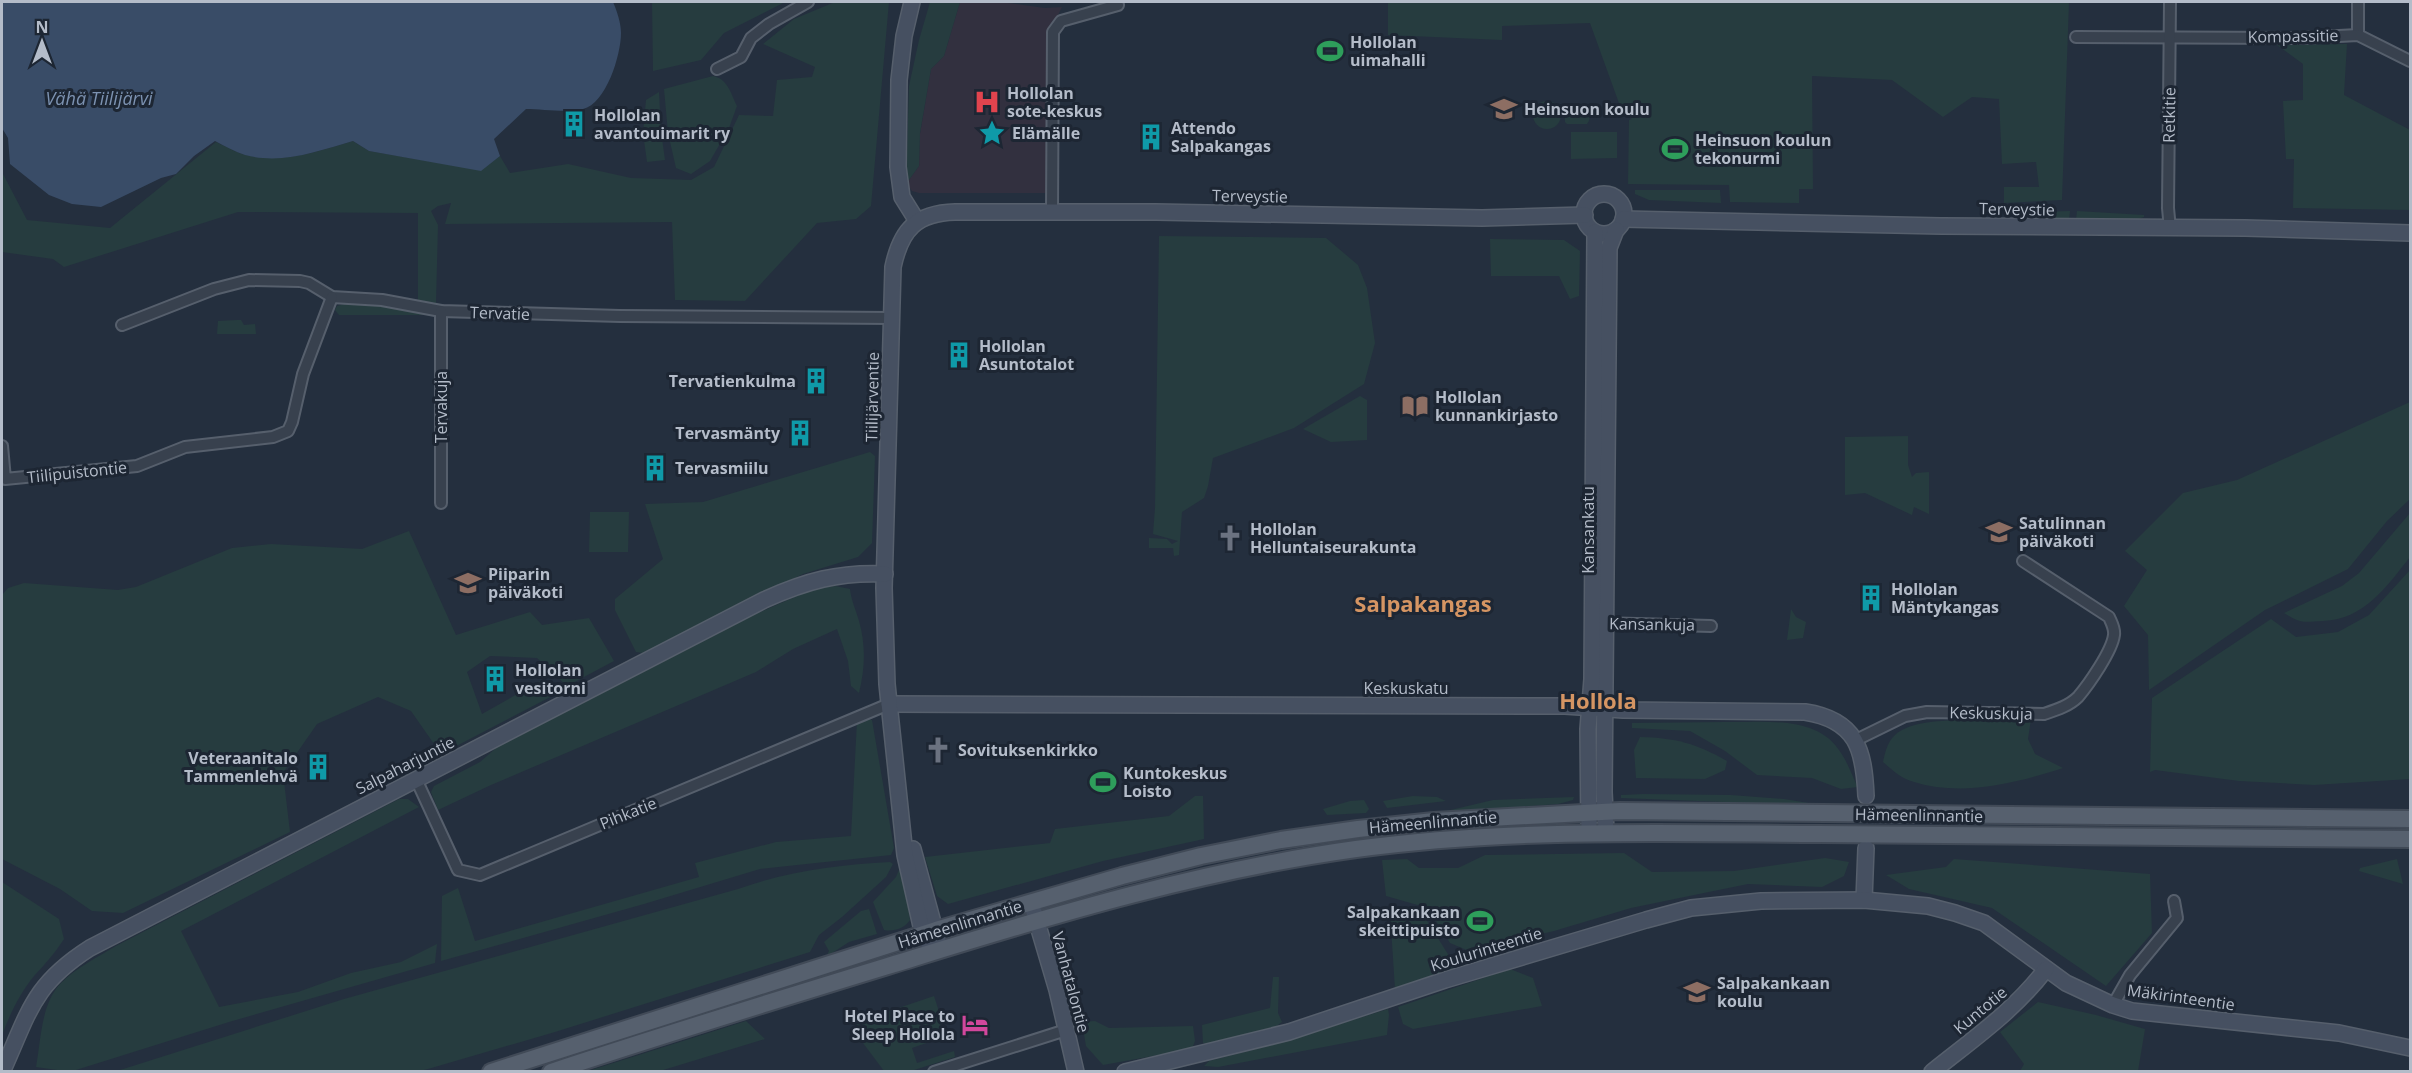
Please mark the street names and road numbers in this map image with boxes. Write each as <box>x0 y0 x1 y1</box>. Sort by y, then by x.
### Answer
street label: Kompassitie <box>2247 24 2339 48</box>
street label: Retkitie <box>2158 87 2180 143</box>
street label: Terveystie <box>1212 184 1288 208</box>
street label: Terveystie <box>1979 197 2055 221</box>
street label: Tervatie <box>470 301 530 325</box>
street label: Tiilijärventie <box>860 352 884 442</box>
street label: Tervakuja <box>430 371 452 443</box>
street label: Tiilipuistontie <box>26 456 128 488</box>
street label: Kansankatu <box>1577 486 1599 574</box>
street label: Kansankuja <box>1609 612 1695 636</box>
street label: Keskuskatu <box>1363 677 1449 699</box>
street label: Keskuskuja <box>1949 701 2033 725</box>
street label: Salpaharjuntie <box>352 731 458 799</box>
street label: Pihkatie <box>596 792 660 834</box>
street label: Hämeenlinnantie <box>1855 803 1983 827</box>
street label: Hämeenlinnantie <box>1368 805 1498 839</box>
street label: Hämeenlinnantie <box>895 895 1025 953</box>
street label: Koulurinteentie <box>1427 922 1545 976</box>
street label: Vanhatalontie <box>1047 929 1095 1035</box>
street label: Mäkirinteentie <box>2126 979 2236 1015</box>
street label: Kuntotie <box>1949 981 2011 1039</box>

